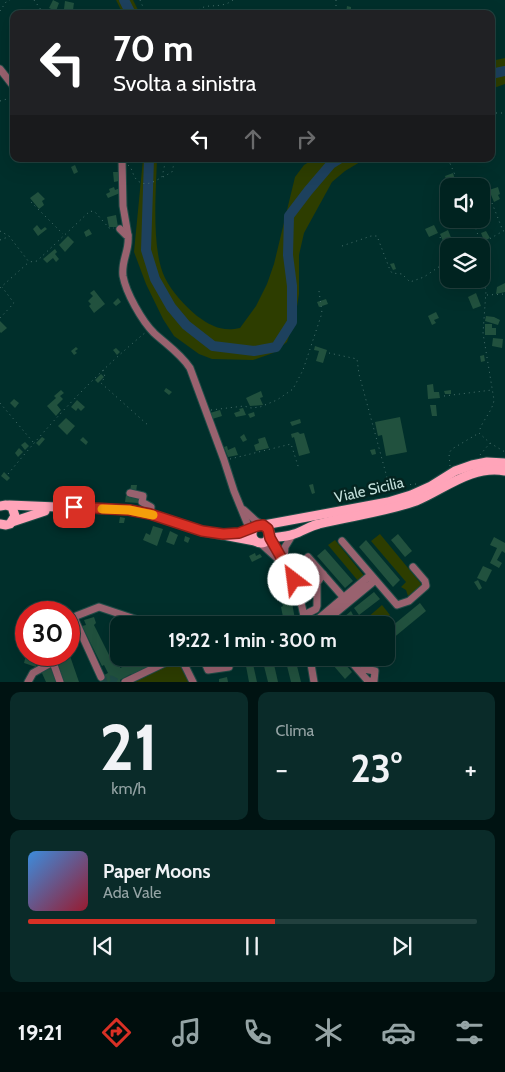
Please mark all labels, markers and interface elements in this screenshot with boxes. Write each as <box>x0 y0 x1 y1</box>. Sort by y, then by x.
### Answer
text: 70 m <box>113 27 194 70</box>
icon: left <box>30 30 95 95</box>
text: Svolta a sinistra <box>113 70 256 97</box>
icon: left <box>186 125 214 153</box>
icon: ahead <box>239 125 267 153</box>
icon: right <box>292 125 320 153</box>
map controls <box>440 178 490 288</box>
button: sound <box>440 178 490 228</box>
button: layers <box>440 238 490 288</box>
street label: Viale Sicilia <box>333 473 406 507</box>
pin <box>53 486 95 528</box>
icon: arrive <box>60 493 88 521</box>
position arrow <box>267 553 319 605</box>
speed limit sign: 30 <box>15 601 80 666</box>
text: 19:22 · 1 min · 300 m <box>168 629 337 652</box>
text: 21 <box>100 707 158 786</box>
text: Clima <box>276 721 314 740</box>
text: 23° <box>350 745 402 792</box>
text: − <box>276 752 288 786</box>
text: + <box>465 752 477 786</box>
text: km/h <box>111 779 146 798</box>
text: Paper Moons <box>103 860 211 883</box>
text: Ada Vale <box>103 883 162 902</box>
icon: previous <box>89 932 117 960</box>
icon: pause <box>238 932 266 960</box>
icon: next <box>388 932 416 960</box>
icon: directions <box>99 1015 134 1050</box>
icon: music <box>169 1015 204 1050</box>
icon: phone <box>240 1015 275 1050</box>
icon: climate <box>311 1015 346 1050</box>
icon: car <box>381 1015 416 1050</box>
icon: filters <box>452 1015 487 1050</box>
text: 19:21 <box>18 1019 63 1046</box>

